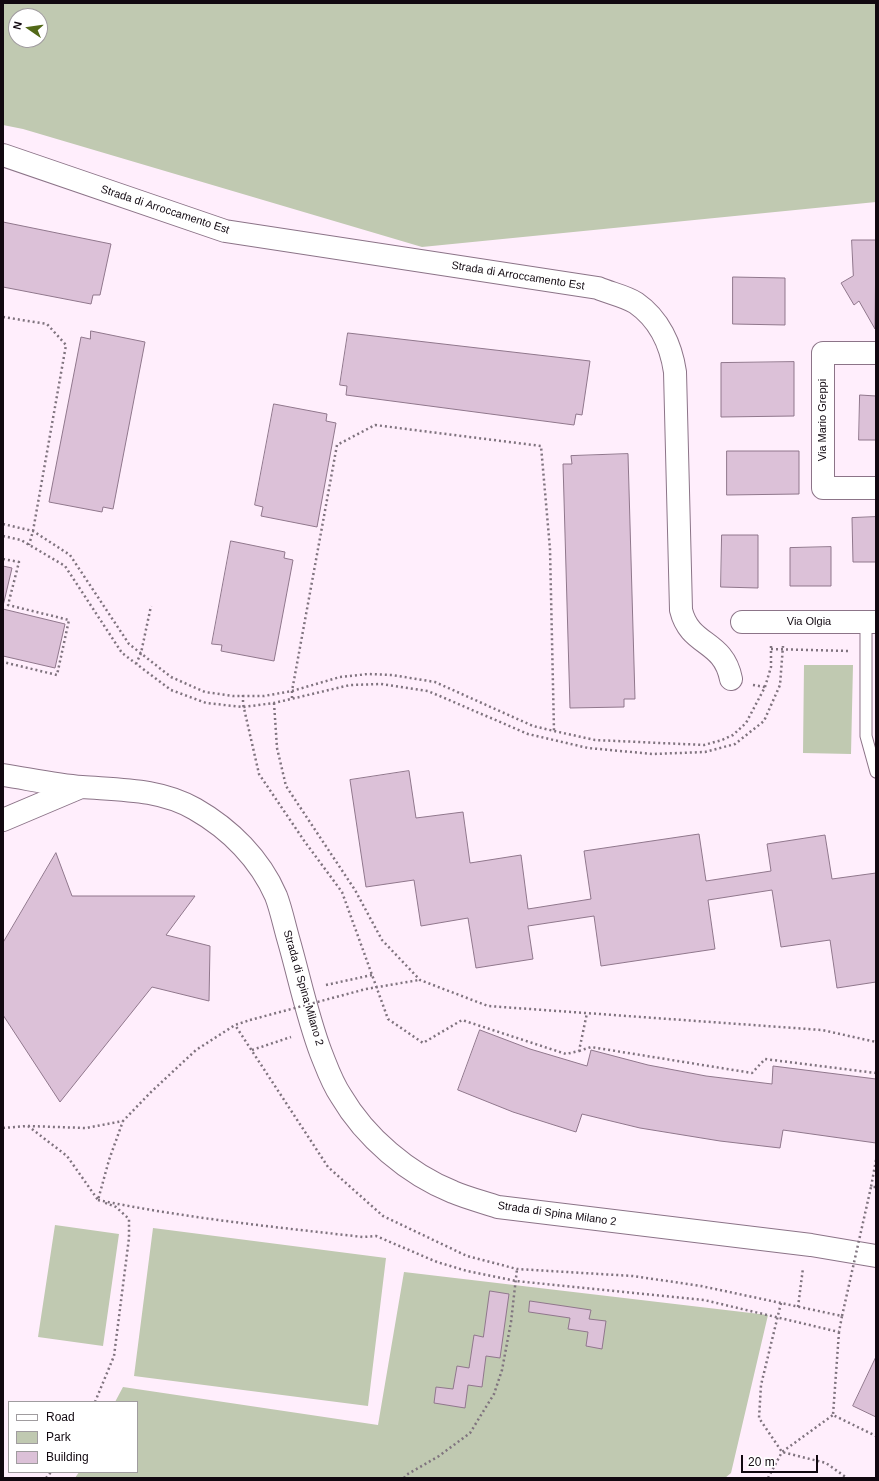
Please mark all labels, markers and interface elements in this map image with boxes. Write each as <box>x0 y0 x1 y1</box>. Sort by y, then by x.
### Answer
north arrow <box>8 8 48 48</box>
text: N <box>11 20 24 31</box>
street label: Strada di Arroccamento Est <box>99 183 231 237</box>
street label: Strada di Arroccamento Est <box>451 259 585 293</box>
street label: Via Mario Greppi <box>816 379 830 461</box>
street label: Via Olgia <box>787 615 831 629</box>
street label: Strada di Spina Milano 2 <box>280 929 326 1047</box>
street label: Strada di Spina Milano 2 <box>497 1199 617 1229</box>
legend <box>8 1401 138 1473</box>
text: Road <box>46 1410 75 1424</box>
text: Park <box>46 1430 71 1444</box>
scale bar <box>743 1447 820 1473</box>
text: Building <box>46 1450 89 1464</box>
text: 20 m <box>748 1455 775 1469</box>

